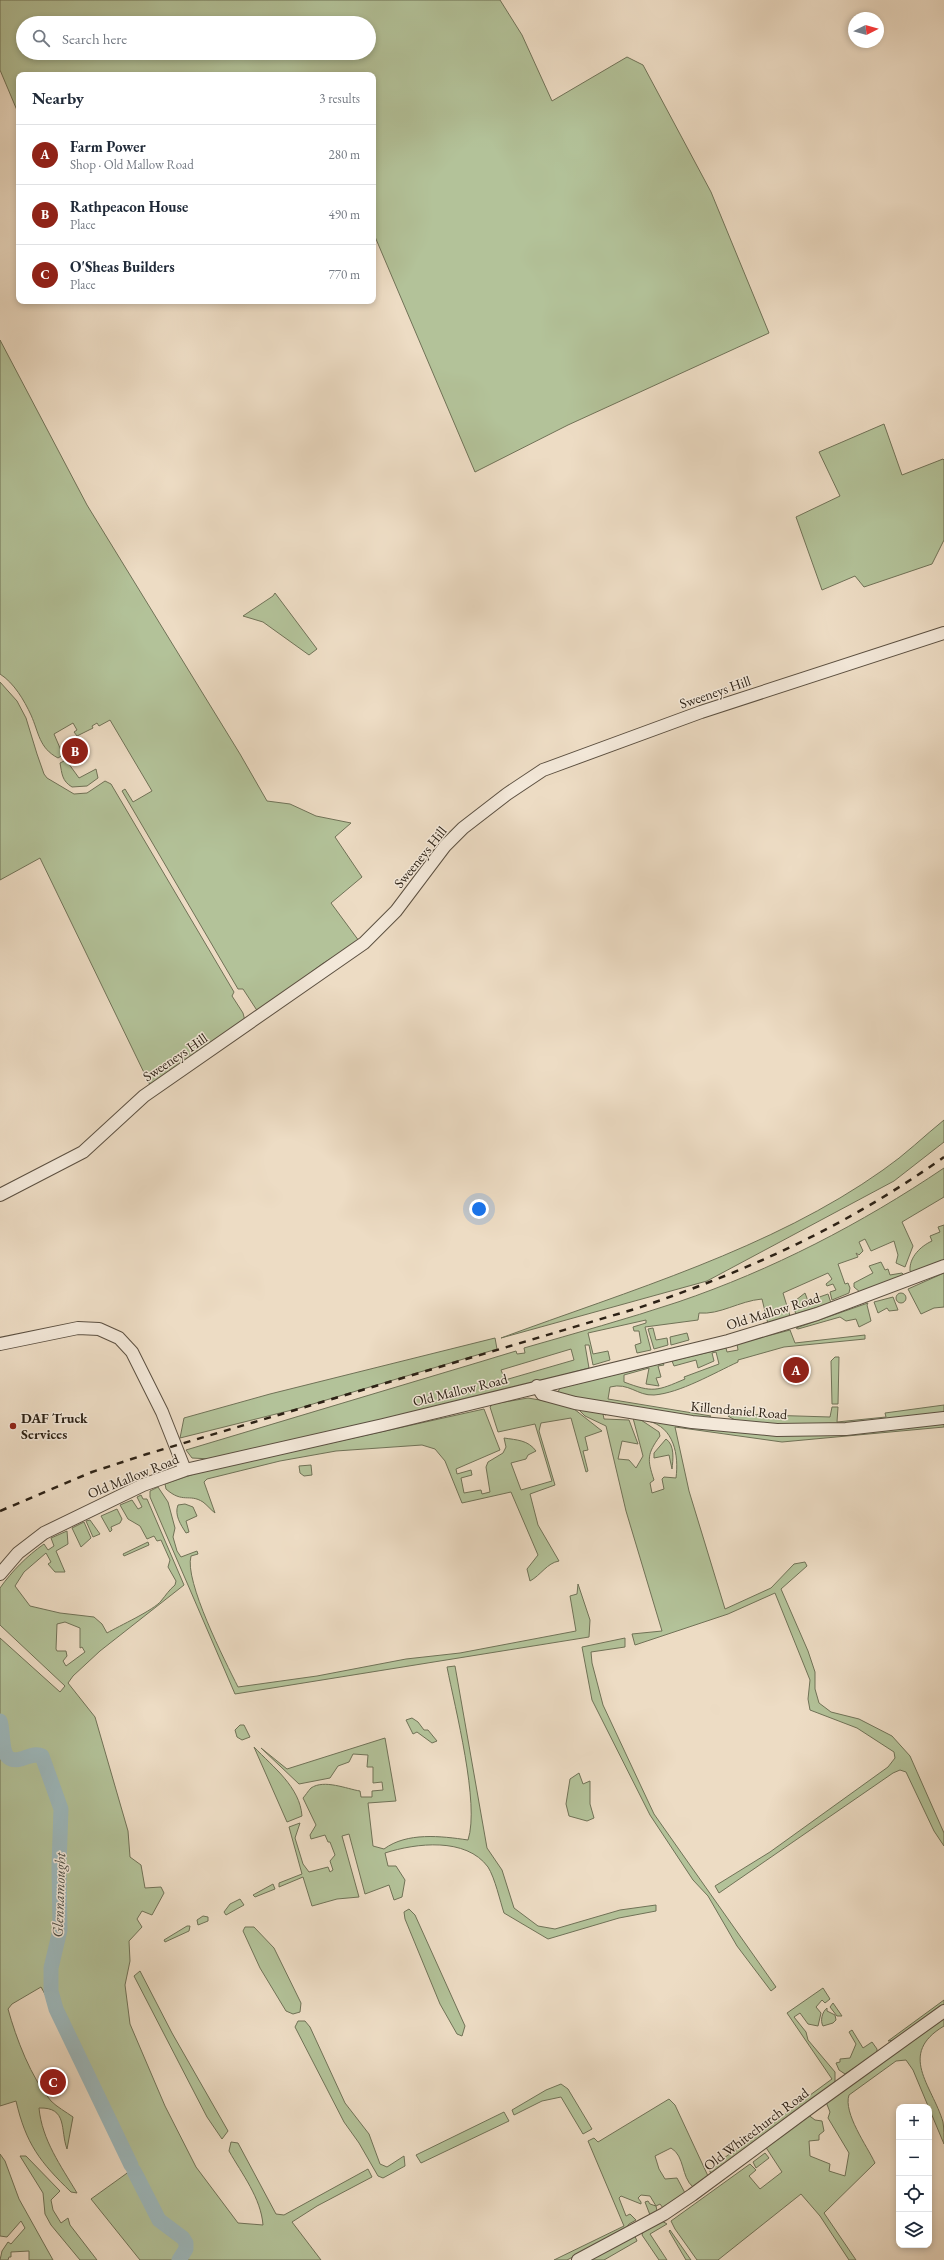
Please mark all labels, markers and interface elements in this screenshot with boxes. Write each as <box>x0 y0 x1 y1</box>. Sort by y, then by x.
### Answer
north arrow <box>848 12 884 48</box>
search box <box>16 16 376 60</box>
icon: search <box>30 27 52 49</box>
text: Search here <box>62 29 127 48</box>
text: Nearby <box>32 87 84 109</box>
text: 3 results <box>319 90 360 107</box>
text: Farm Power <box>70 137 146 156</box>
text: A <box>40 146 50 163</box>
text: 280 m <box>329 146 360 163</box>
text: Shop · Old Mallow Road <box>70 156 194 173</box>
text: Rathpeacon House <box>70 197 188 216</box>
text: B <box>41 206 49 223</box>
text: 490 m <box>329 206 360 223</box>
text: Place <box>70 216 96 233</box>
text: O'Sheas Builders <box>70 257 175 276</box>
text: C <box>40 266 50 283</box>
text: 770 m <box>329 266 360 283</box>
text: Place <box>70 276 96 293</box>
street label: Sweeneys Hill <box>677 671 754 713</box>
pin: B <box>62 736 88 766</box>
street label: Sweeneys Hill <box>390 822 451 892</box>
street label: Sweeneys Hill <box>139 1028 211 1085</box>
your location <box>469 1199 489 1219</box>
street label: Old Mallow Road <box>724 1288 823 1334</box>
pin: A <box>783 1355 809 1385</box>
street label: Old Mallow Road <box>411 1369 510 1410</box>
street label: Killendaniel Road <box>690 1397 789 1423</box>
place label: DAF Truck Services <box>21 1409 88 1443</box>
marker: DAF Truck Services <box>8 1421 18 1431</box>
street label: Old Mallow Road <box>85 1449 182 1503</box>
water label: Glennamought <box>48 1852 69 1938</box>
pin: C <box>40 2067 66 2097</box>
street label: Old Whitechurch Road <box>700 2083 813 2174</box>
map controls <box>896 2104 932 2248</box>
button: + <box>896 2104 932 2140</box>
button: − <box>896 2140 932 2176</box>
button: locate <box>896 2176 932 2212</box>
button: layers <box>896 2212 932 2248</box>

